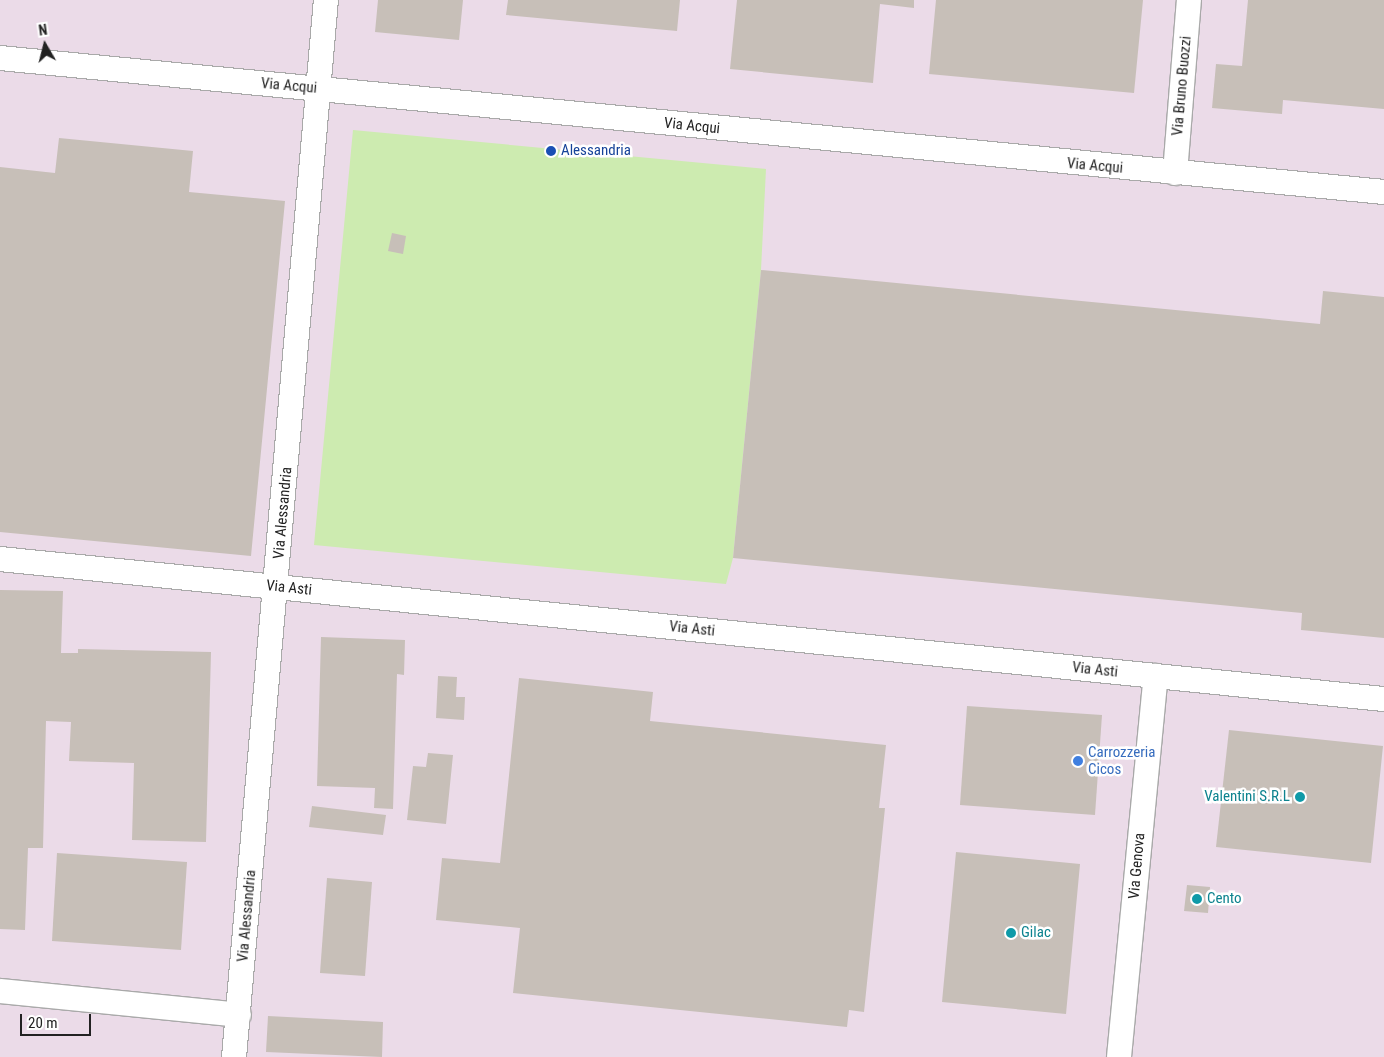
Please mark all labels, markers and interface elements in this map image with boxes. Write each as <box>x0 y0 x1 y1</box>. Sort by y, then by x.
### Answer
north arrow <box>20 20 70 70</box>
text: N <box>38 22 48 39</box>
street label: Via Bruno Buozzi <box>1169 35 1195 137</box>
street label: Via Acqui <box>260 75 318 97</box>
street label: Via Acqui <box>663 114 721 138</box>
place label: Alessandria <box>561 142 631 160</box>
marker: Alessandria <box>545 145 557 157</box>
street label: Via Acqui <box>1066 155 1124 177</box>
street label: Via Alessandria <box>270 466 296 560</box>
street label: Via Asti <box>265 577 313 599</box>
street label: Via Asti <box>668 618 716 640</box>
street label: Via Asti <box>1071 659 1119 681</box>
place label: Carrozzeria Cicos <box>1088 743 1155 778</box>
marker: Carrozzeria Cicos <box>1072 755 1084 767</box>
place label: Valentini S.R.L <box>1204 788 1290 806</box>
marker: Valentini S.R.L <box>1294 791 1306 803</box>
street label: Via Genova <box>1125 832 1149 900</box>
street label: Via Alessandria <box>234 869 260 963</box>
place label: Cento <box>1207 890 1242 908</box>
marker: Cento <box>1191 893 1203 905</box>
place label: Gilac <box>1021 924 1051 942</box>
marker: Gilac <box>1005 927 1017 939</box>
scale bar <box>22 1004 94 1036</box>
text: 20 m <box>28 1014 58 1032</box>

